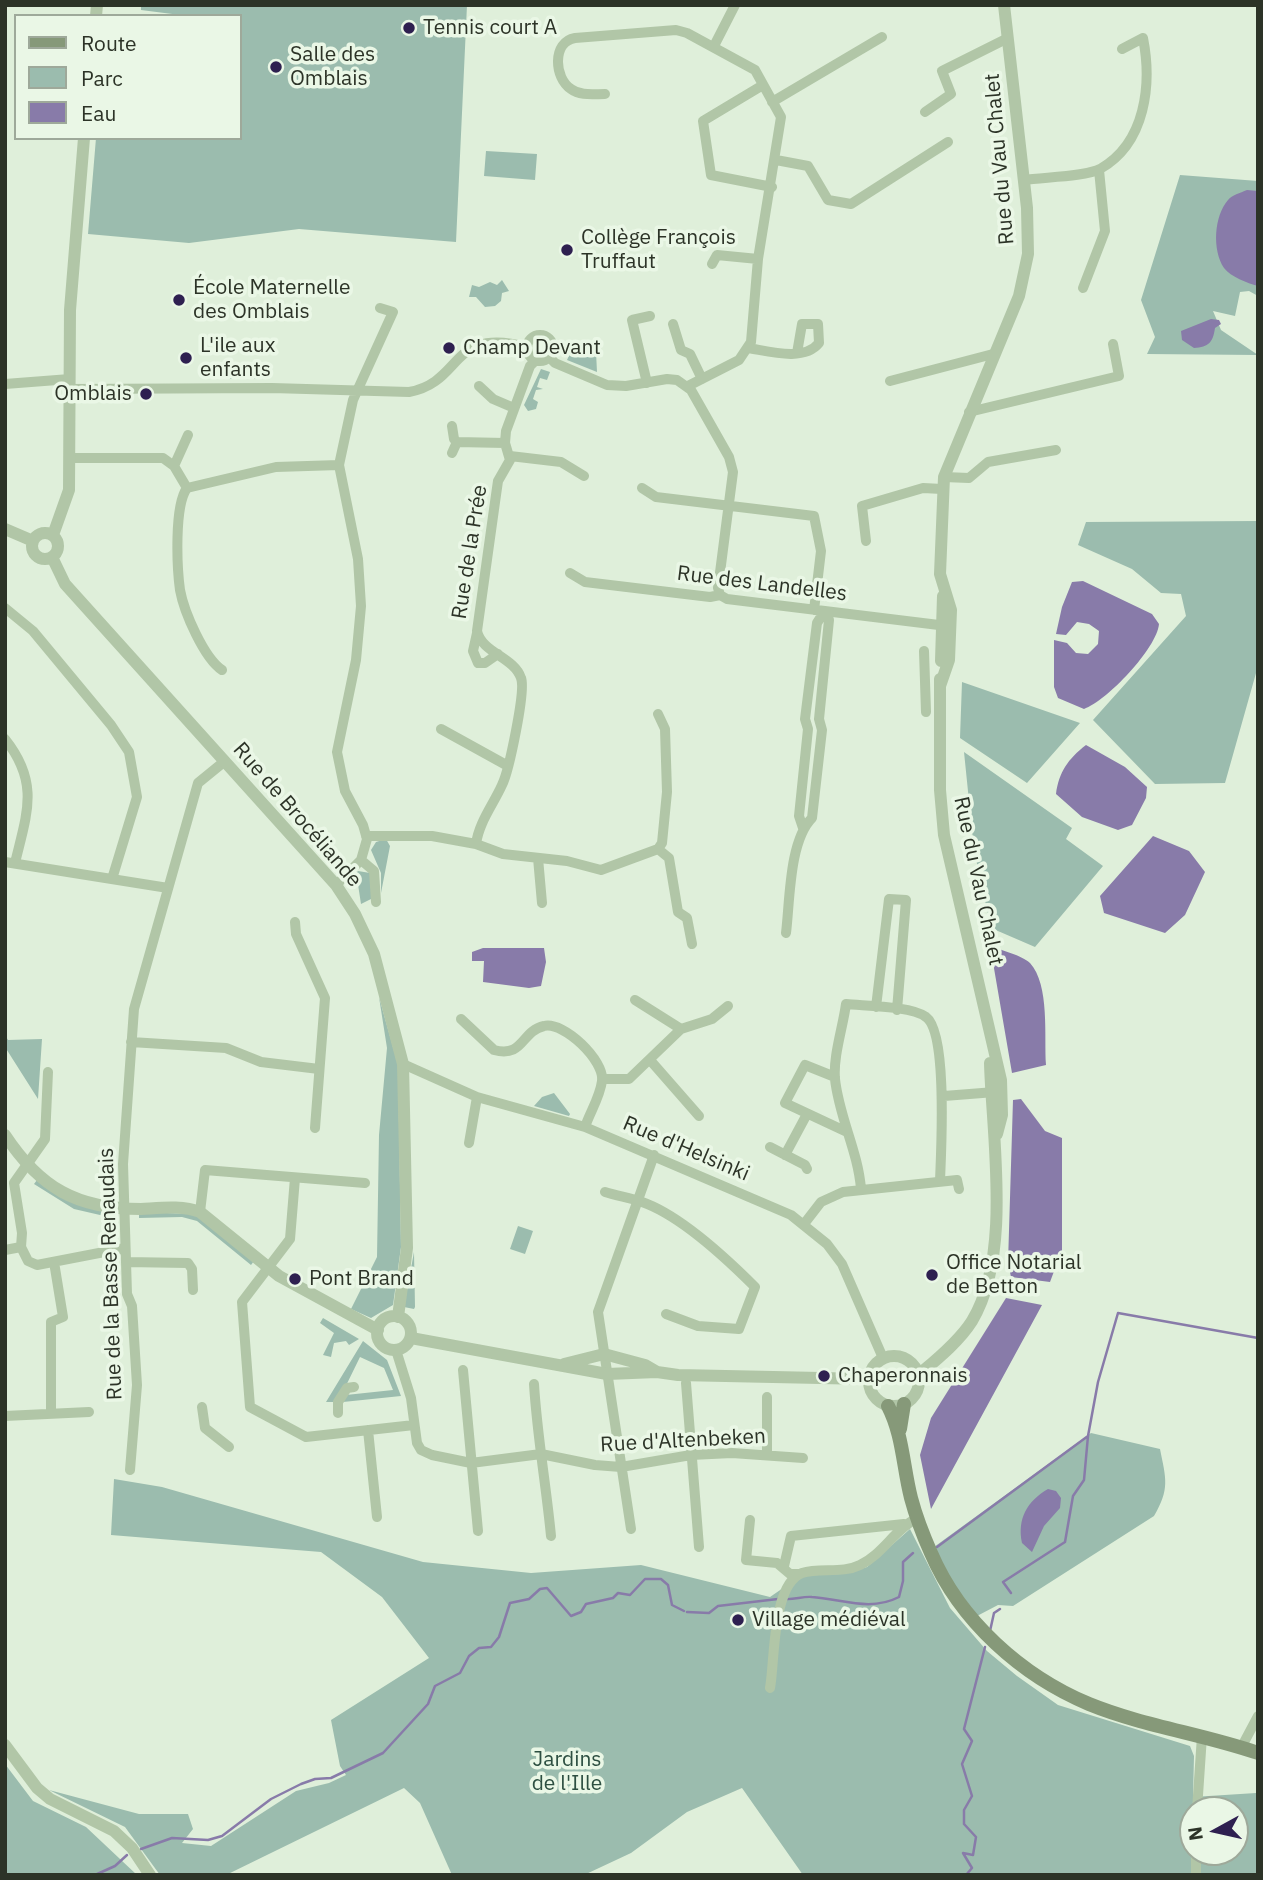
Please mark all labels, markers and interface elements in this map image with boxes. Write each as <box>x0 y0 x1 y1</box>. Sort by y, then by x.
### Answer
legend <box>14 14 242 140</box>
place label: Tennis court A <box>423 15 557 41</box>
marker: Tennis court A <box>401 20 417 36</box>
text: Route <box>81 29 137 57</box>
place label: Salle des Omblais <box>290 42 375 92</box>
marker: Salle des Omblais <box>268 59 284 75</box>
text: Parc <box>81 64 123 92</box>
street label: Rue du Vau Chalet <box>980 72 1020 246</box>
text: Eau <box>81 99 116 127</box>
place label: Collège François Truffaut <box>581 225 736 275</box>
marker: Collège François Truffaut <box>559 242 575 258</box>
place label: École Maternelle des Omblais <box>193 275 351 325</box>
marker: École Maternelle des Omblais <box>171 292 187 308</box>
place label: L'ile aux enfants <box>200 333 275 383</box>
place label: Champ Devant <box>463 335 601 361</box>
marker: Champ Devant <box>441 340 457 356</box>
marker: L'ile aux enfants <box>178 350 194 366</box>
place label: Omblais <box>54 381 132 407</box>
marker: Omblais <box>138 386 154 402</box>
street label: Rue de la Prée <box>447 483 493 621</box>
street label: Rue des Landelles <box>676 561 848 607</box>
street label: Rue de Brocéliande <box>227 738 367 892</box>
street label: Rue du Vau Chalet <box>948 794 1008 968</box>
street label: Rue d'Helsinki <box>619 1111 753 1187</box>
street label: Rue de la Basse Renaudais <box>94 1147 128 1401</box>
place label: Office Notarial de Betton <box>946 1250 1082 1300</box>
place label: Pont Brand <box>309 1266 414 1292</box>
marker: Office Notarial de Betton <box>924 1267 940 1283</box>
marker: Pont Brand <box>287 1271 303 1287</box>
place label: Chaperonnais <box>838 1363 968 1389</box>
marker: Chaperonnais <box>816 1368 832 1384</box>
street label: Rue d'Altenbeken <box>600 1424 766 1458</box>
place label: Village médiéval <box>752 1607 906 1633</box>
marker: Village médiéval <box>730 1612 746 1628</box>
park label: Jardins de l'Ille <box>532 1747 602 1797</box>
north arrow <box>1179 1796 1249 1866</box>
text: N <box>1182 1825 1208 1842</box>

